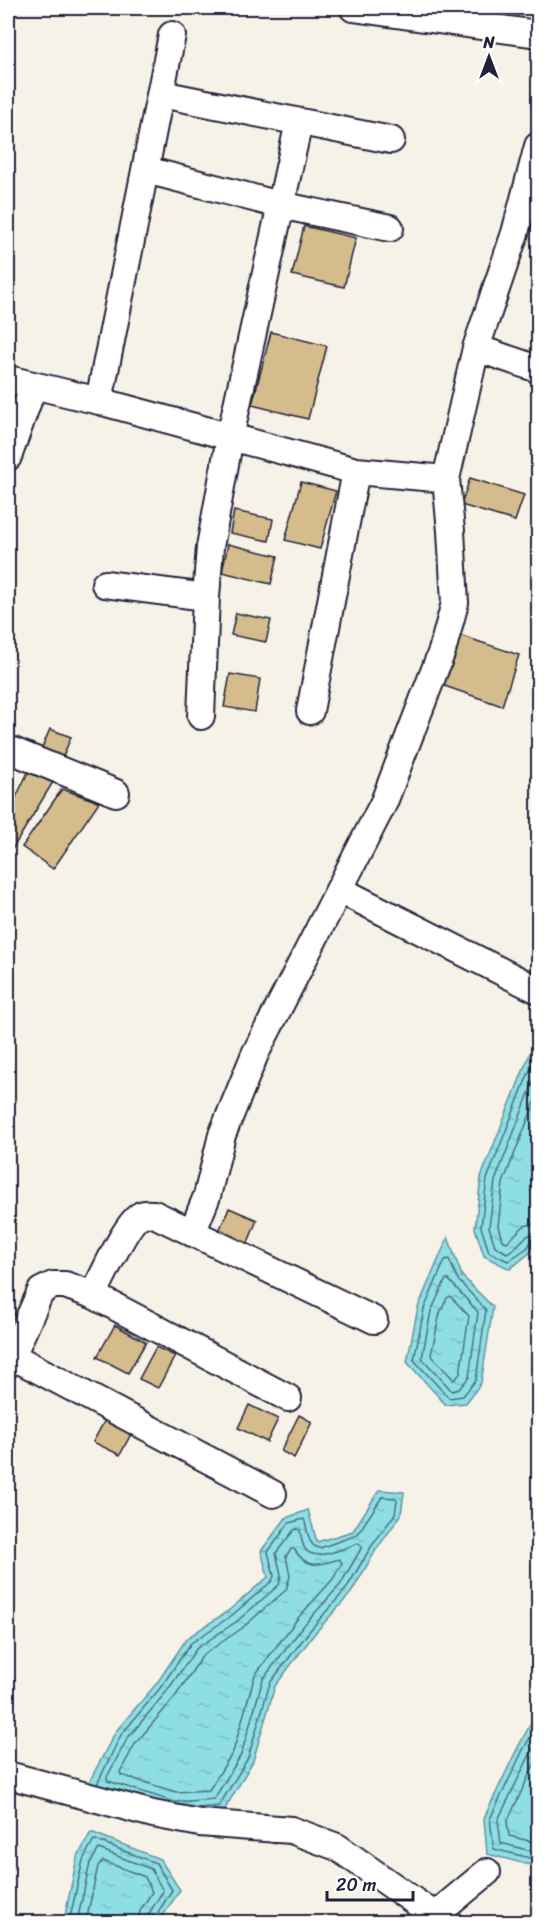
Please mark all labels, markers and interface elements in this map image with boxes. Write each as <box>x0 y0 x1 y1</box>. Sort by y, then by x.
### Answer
north arrow <box>459 27 519 87</box>
text: N <box>482 28 495 57</box>
scale bar <box>327 1864 412 1902</box>
text: 20 m <box>336 1869 376 1901</box>

